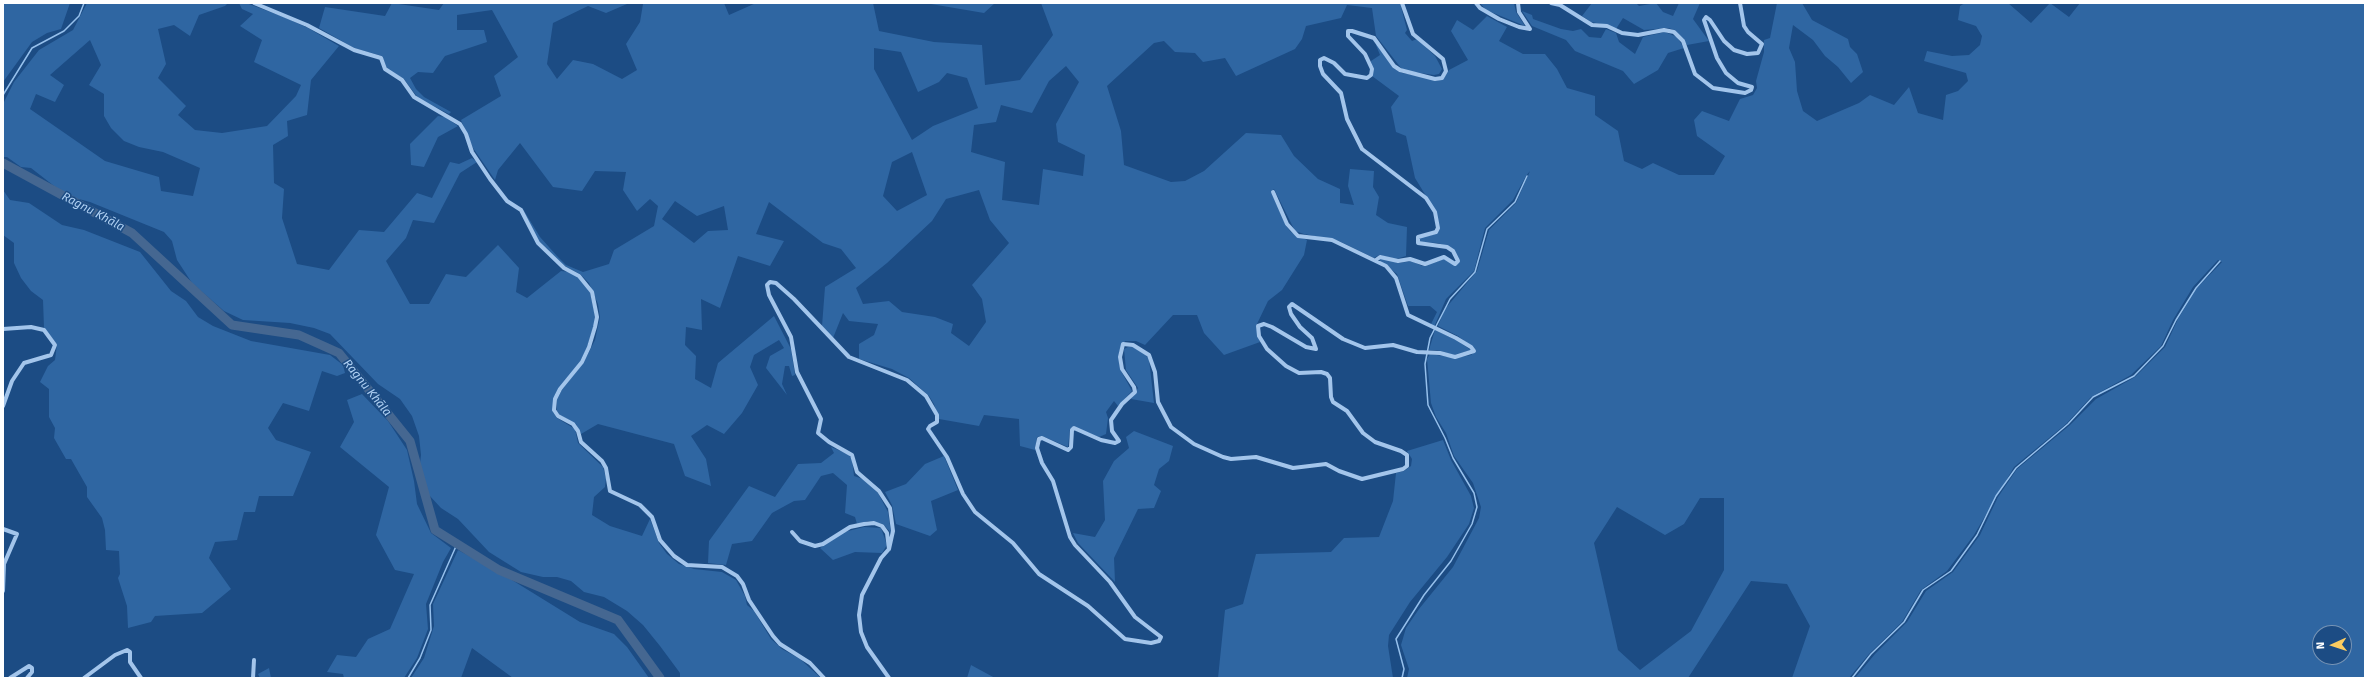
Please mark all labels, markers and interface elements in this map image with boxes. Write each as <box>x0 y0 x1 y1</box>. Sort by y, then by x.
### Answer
water label: Ragnu Khāla <box>59 189 127 235</box>
water label: Ragnu Khāla <box>340 357 394 419</box>
north arrow <box>2312 625 2352 665</box>
text: N <box>2314 642 2327 650</box>

